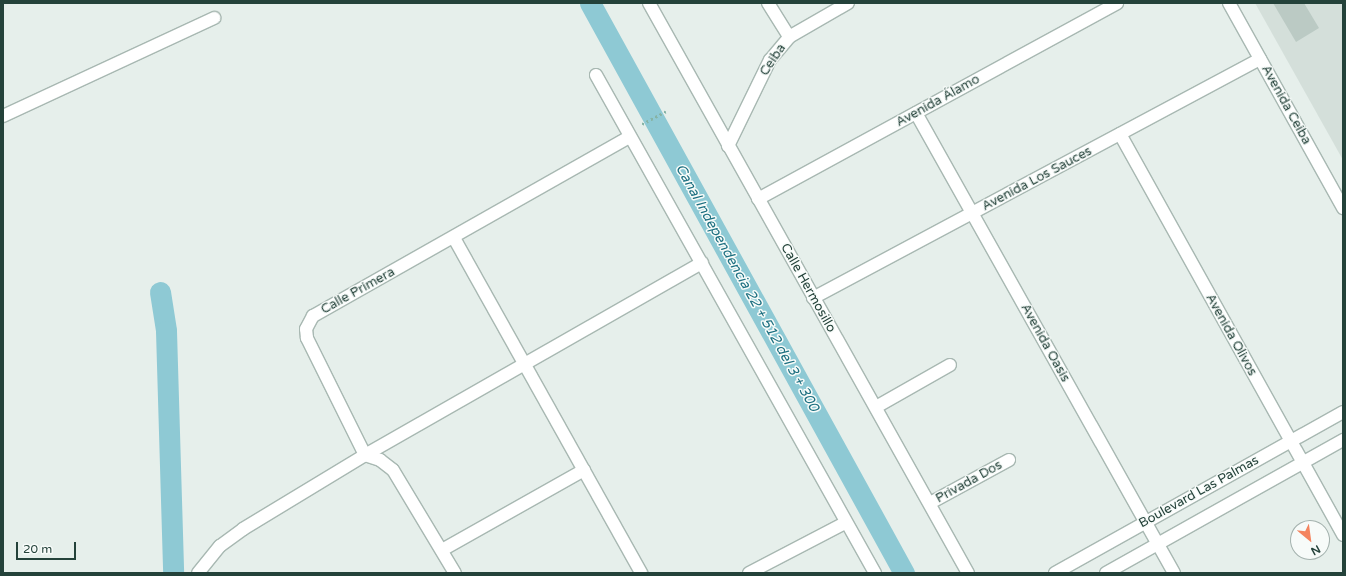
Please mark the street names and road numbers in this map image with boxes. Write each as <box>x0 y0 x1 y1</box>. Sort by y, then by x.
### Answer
street label: Ceiba <box>757 41 789 79</box>
street label: Avenida Ceiba <box>1258 63 1314 147</box>
street label: Avenida Álamo <box>893 72 983 130</box>
street label: Avenida Los Sauces <box>979 143 1095 215</box>
street label: Calle Hermosillo <box>777 241 839 335</box>
street label: Calle Primera <box>318 264 398 318</box>
street label: Avenida Olivos <box>1202 291 1260 379</box>
street label: Avenida Oasis <box>1017 301 1073 385</box>
street label: Boulevard Las Palmas <box>1136 453 1262 531</box>
street label: Privada Dos <box>933 457 1005 507</box>

